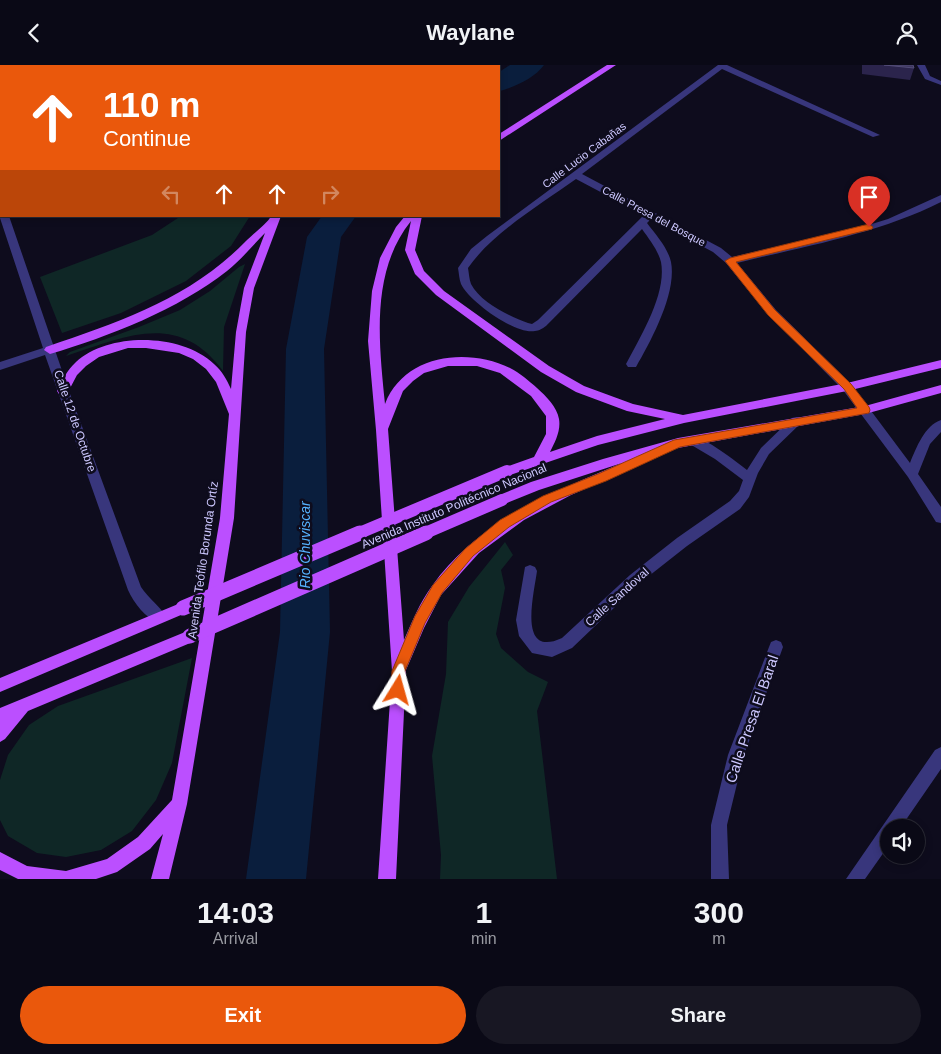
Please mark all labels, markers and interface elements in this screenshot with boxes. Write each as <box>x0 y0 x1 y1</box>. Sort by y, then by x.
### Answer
icon: back <box>20 19 48 47</box>
icon: person <box>893 19 921 47</box>
text: Waylane <box>426 20 515 45</box>
icon: ahead <box>20 85 85 150</box>
text: 110 m <box>103 85 200 124</box>
street label: Calle Lucio Cabañas <box>540 119 629 190</box>
text: Continue <box>103 126 191 151</box>
pin <box>848 176 890 227</box>
icon: left <box>157 180 185 208</box>
icon: ahead <box>210 180 238 208</box>
icon: ahead <box>263 180 291 208</box>
icon: right <box>316 180 344 208</box>
icon: arrive <box>855 183 883 211</box>
street label: Calle Presa del Bosque <box>600 184 708 248</box>
street label: Calle 12 de Octubre <box>51 368 99 474</box>
street label: Avenida Instituto Politécnico Nacional <box>359 461 549 551</box>
street label: Avenida Teófilo Borunda Ortíz <box>185 480 221 640</box>
water label: Rio Chuviscar <box>297 500 313 589</box>
street label: Calle Sandoval <box>582 565 652 629</box>
street label: Calle Presa El Baral <box>722 653 781 785</box>
position arrow <box>371 663 423 715</box>
map controls <box>880 819 925 864</box>
button: sound <box>880 819 925 864</box>
text: 14:03 <box>197 896 274 929</box>
text: 1 <box>475 896 492 929</box>
text: 300 <box>694 896 744 929</box>
text: Arrival <box>213 930 258 947</box>
text: min <box>471 930 497 947</box>
text: m <box>712 930 725 947</box>
button: Exit <box>20 986 466 1044</box>
button: Share <box>476 986 921 1044</box>

